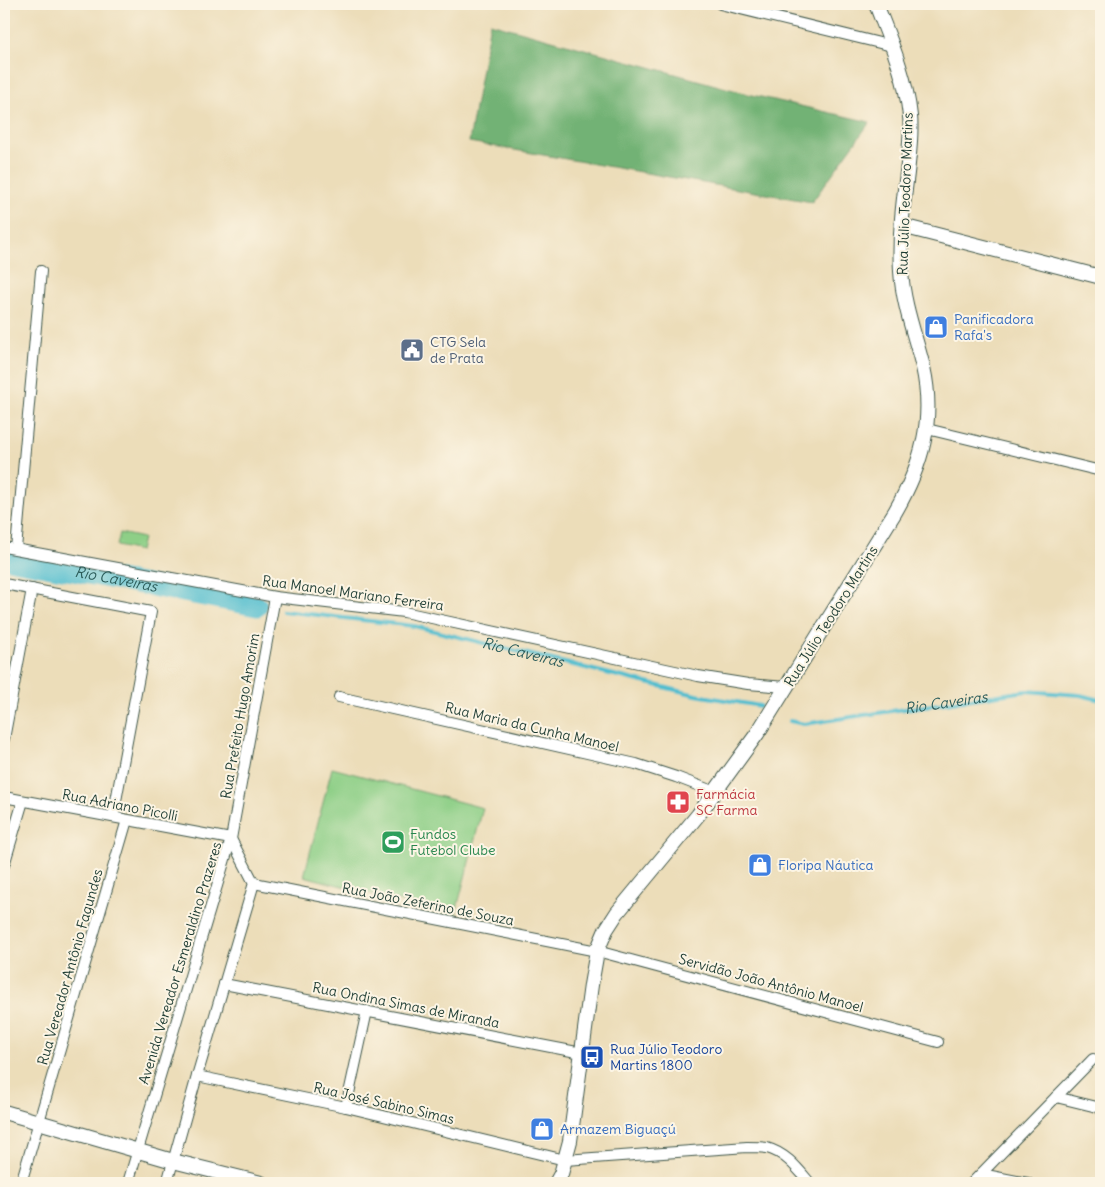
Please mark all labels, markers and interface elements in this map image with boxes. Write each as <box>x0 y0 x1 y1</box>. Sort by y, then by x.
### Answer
street label: Rua Júlio Teodoro Martins <box>893 112 917 276</box>
place label: Panificadora Rafa's <box>954 310 1034 344</box>
shop icon: Panificadora Rafa's <box>923 314 949 340</box>
place label: CTG Sela de Prata <box>430 333 486 367</box>
public building icon: CTG Sela de Prata <box>399 337 425 363</box>
street label: Rua Júlio Teodoro Martins <box>780 542 882 690</box>
water label: Rio Caveiras <box>73 562 160 596</box>
street label: Rua Manoel Mariano Ferreira <box>261 571 445 615</box>
street label: Rua Prefeito Hugo Amorim <box>217 632 263 800</box>
water label: Rio Caveiras <box>480 633 567 672</box>
water label: Rio Caveiras <box>903 687 990 718</box>
street label: Rua Maria da Cunha Manoel <box>443 698 621 756</box>
street label: Rua Adriano Picolli <box>61 785 179 825</box>
place label: Farmácia SC Farma <box>696 785 758 819</box>
pharmacy icon: Farmácia SC Farma <box>665 789 691 815</box>
place label: Fundos Futebol Clube <box>410 825 496 859</box>
sports icon: Fundos Futebol Clube <box>380 829 406 855</box>
street label: Avenida Vereador Esmeraldino Prazeres <box>134 840 226 1086</box>
shop icon: Floripa Náutica <box>747 852 773 878</box>
place label: Floripa Náutica <box>778 856 874 874</box>
street label: Rua Vereador Antônio Fagundes <box>33 867 107 1067</box>
street label: Rua João Zeferino de Souza <box>341 878 515 930</box>
street label: Servidão João Antônio Manoel <box>677 950 865 1016</box>
street label: Rua Ondina Simas de Miranda <box>311 978 501 1032</box>
place label: Rua Júlio Teodoro Martins 1800 <box>610 1040 722 1074</box>
bus stop icon: Rua Júlio Teodoro Martins 1800 <box>579 1044 605 1070</box>
street label: Rua José Sabino Simas <box>312 1078 456 1128</box>
shop icon: Armazem Biguaçú <box>529 1116 555 1142</box>
place label: Armazem Biguaçú <box>560 1120 676 1138</box>

